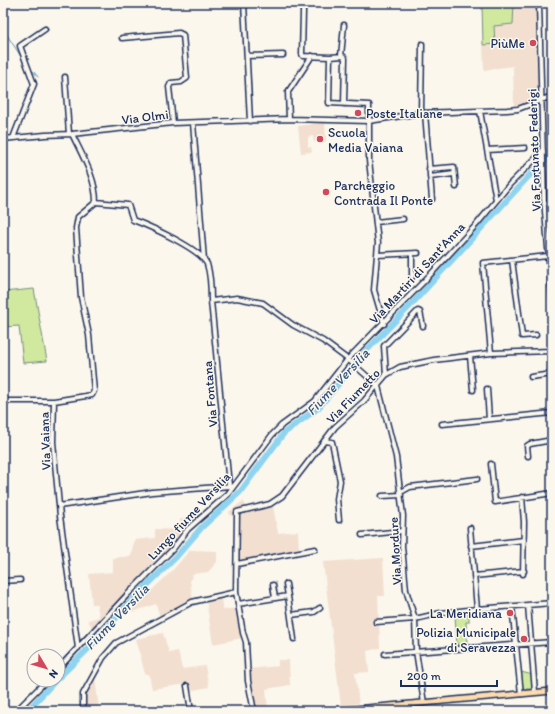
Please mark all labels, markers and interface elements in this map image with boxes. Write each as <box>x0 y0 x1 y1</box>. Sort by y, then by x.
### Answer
place label: PiùMe <box>490 36 525 51</box>
marker: PiùMe <box>528 38 538 48</box>
street label: Via Fortunato Federigi <box>524 88 544 212</box>
place label: Poste Italiane <box>366 106 443 121</box>
street label: Via Olmi <box>121 107 169 127</box>
marker: Poste Italiane <box>353 108 363 118</box>
place label: Scuola Media Vaiana <box>328 125 403 155</box>
marker: Scuola Media Vaiana <box>315 134 325 144</box>
place label: Parcheggio Contrada Il Ponte <box>334 178 433 208</box>
marker: Parcheggio Contrada Il Ponte <box>321 187 331 197</box>
street label: Via Martiri di Sant'Anna <box>366 219 468 327</box>
water label: Fiume Versilia <box>303 345 374 419</box>
street label: Via Fontana <box>200 360 220 428</box>
street label: Via Fiumetto <box>323 365 383 427</box>
street label: Via Vaiana <box>36 411 54 471</box>
street label: Lungo fiume Versilia <box>145 469 234 563</box>
street label: Via Mordure <box>386 517 404 585</box>
water label: Fiume Versilia <box>81 580 153 653</box>
place label: La Meridiana <box>430 606 502 621</box>
marker: La Meridiana <box>505 608 515 618</box>
place label: Polizia Municipale di Seravezza <box>416 625 517 655</box>
marker: Polizia Municipale di Seravezza <box>519 634 529 644</box>
north arrow <box>26 648 66 688</box>
scale bar <box>401 662 497 688</box>
text: N <box>46 667 61 681</box>
text: 200 m <box>407 669 441 683</box>

